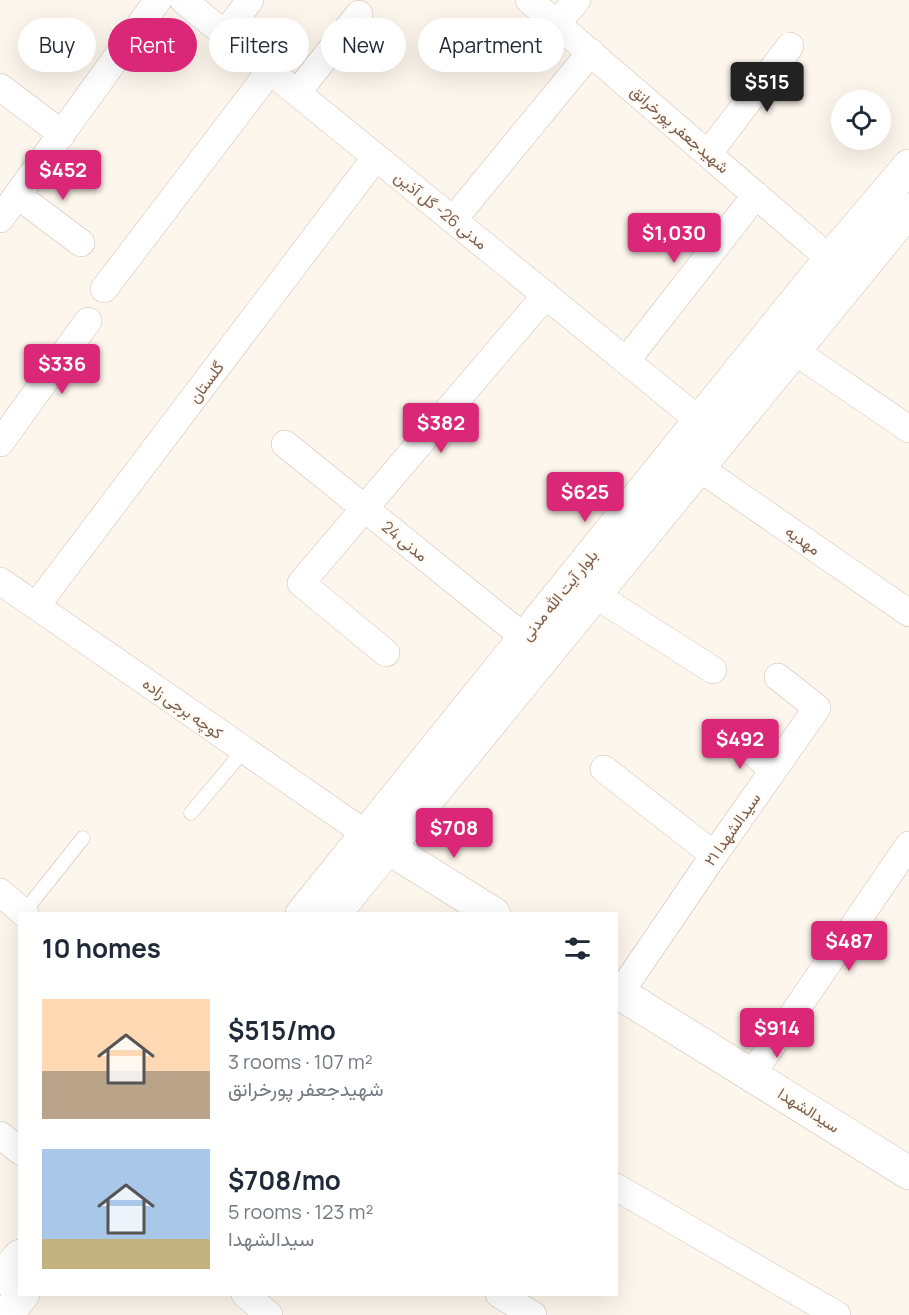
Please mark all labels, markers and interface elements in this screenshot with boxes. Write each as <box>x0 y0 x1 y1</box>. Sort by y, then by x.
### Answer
chip: Buy <box>18 18 96 72</box>
chip: Rent <box>108 18 197 72</box>
chip: Filters <box>209 18 309 72</box>
chip: New <box>321 18 406 72</box>
chip: Apartment <box>418 18 564 72</box>
pin: $515 <box>731 62 803 113</box>
text: $515 <box>745 68 789 95</box>
street label: شهیدجعفر پورخرانق <box>625 80 734 179</box>
map controls <box>831 90 891 150</box>
button: locate <box>831 90 891 150</box>
pin: $452 <box>27 150 99 201</box>
text: $452 <box>39 156 87 183</box>
street label: مدنی 26- گل آذین <box>390 166 492 254</box>
pin: $1,030 <box>625 213 723 264</box>
text: $1,030 <box>642 219 706 246</box>
pin: $336 <box>26 344 98 395</box>
text: $336 <box>38 350 86 377</box>
street label: گلستان <box>183 357 229 407</box>
pin: $382 <box>405 403 477 454</box>
text: $382 <box>417 409 465 436</box>
pin: $625 <box>549 472 621 523</box>
text: $625 <box>561 478 609 505</box>
street label: مدنی 24 <box>377 516 433 566</box>
street label: مهدیه <box>781 520 825 560</box>
street label: بلوار آیت الله مدنی <box>515 545 603 645</box>
street label: کوچه برجى زاده <box>138 672 228 745</box>
pin: $492 <box>704 719 776 770</box>
text: $492 <box>716 725 764 752</box>
street label: سیدالشهدا ۲۱ <box>699 788 765 870</box>
pin: $708 <box>418 808 490 859</box>
text: $708 <box>430 814 478 841</box>
pin: $487 <box>813 921 885 972</box>
text: $487 <box>825 927 873 954</box>
text: 10 homes <box>42 930 161 966</box>
icon: filters <box>561 932 594 965</box>
pin: $914 <box>741 1008 813 1059</box>
text: $515/mo <box>228 1012 336 1048</box>
text: $914 <box>754 1014 800 1041</box>
icon: home <box>90 1023 162 1095</box>
text: 3 rooms · 107 m² <box>228 1048 373 1075</box>
text: شهیدجعفر پورخرانق <box>228 1075 383 1102</box>
street label: سیدالشهدا <box>774 1082 844 1138</box>
text: $708/mo <box>228 1162 341 1198</box>
icon: home <box>90 1173 162 1245</box>
text: 5 rooms · 123 m² <box>228 1198 373 1225</box>
text: سیدالشهدا <box>228 1225 314 1252</box>

